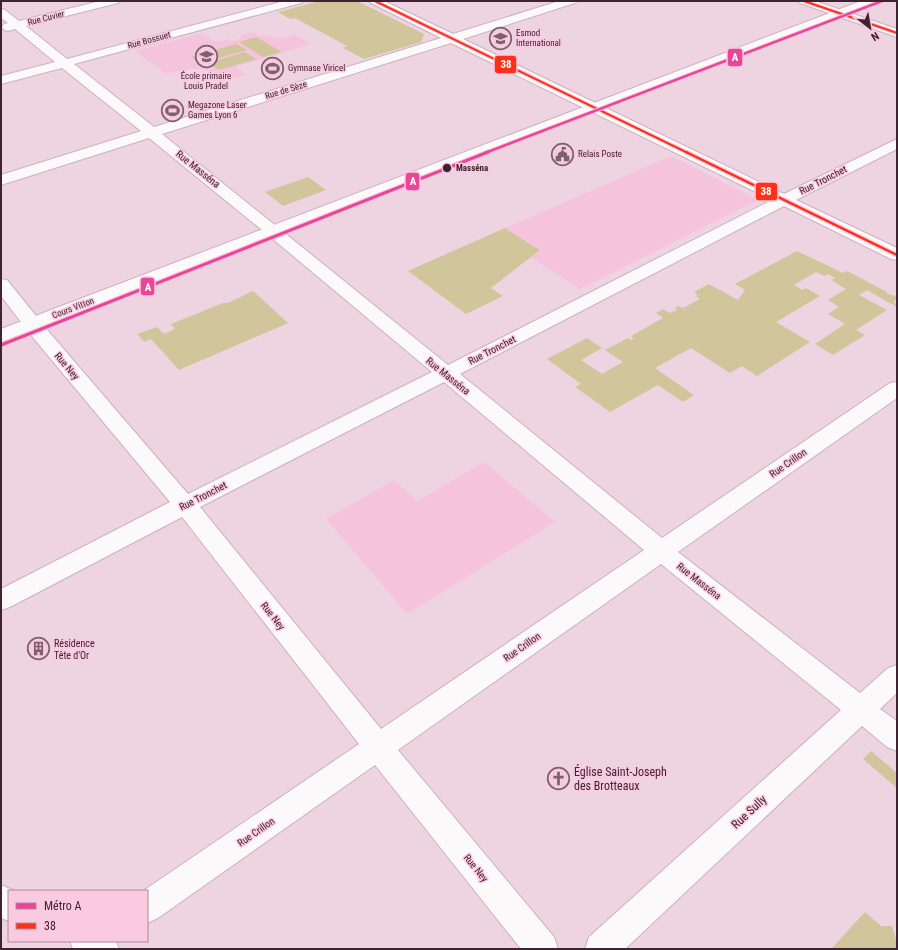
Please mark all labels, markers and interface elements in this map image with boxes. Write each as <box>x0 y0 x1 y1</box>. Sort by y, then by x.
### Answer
north arrow <box>850 8 890 48</box>
street label: Rue Cuvier <box>26 9 66 27</box>
school or university icon: Esmod International <box>487 25 513 51</box>
place label: Esmod International <box>516 28 561 48</box>
street label: Rue Bossuet <box>126 29 172 51</box>
text: N <box>868 29 881 44</box>
school or university icon: École primaire Louis Pradel <box>193 44 219 70</box>
line badge: A <box>727 48 743 67</box>
text: A <box>732 51 739 64</box>
sports icon: Gymnase Viricel <box>260 55 286 81</box>
line badge: 38 <box>494 55 517 74</box>
text: 38 <box>500 58 512 71</box>
place label: Gymnase Viricel <box>288 63 345 73</box>
place label: École primaire Louis Pradel <box>181 70 231 91</box>
street label: Rue de Sèze <box>264 79 308 101</box>
sports icon: Megazone Laser Games Lyon 6 <box>159 97 185 123</box>
place label: Megazone Laser Games Lyon 6 <box>188 100 247 120</box>
public building icon: Relais Poste <box>549 141 575 167</box>
street label: Rue Masséna <box>174 148 222 190</box>
place label: Relais Poste <box>578 149 622 159</box>
marker: Masséna <box>441 162 453 174</box>
place label: Masséna <box>456 163 488 173</box>
street label: Rue Tronchet <box>797 163 849 197</box>
line badge: A <box>405 172 420 191</box>
text: A <box>410 175 417 188</box>
line badge: 38 <box>755 182 778 201</box>
text: 38 <box>760 185 772 198</box>
line badge: A <box>140 277 155 296</box>
text: A <box>145 281 152 294</box>
street label: Cours Vitton <box>51 295 95 321</box>
street label: Rue Tronchet <box>466 333 518 367</box>
street label: Rue Ney <box>52 350 82 382</box>
street label: Rue Masséna <box>424 355 472 397</box>
street label: Rue Crillon <box>767 446 809 480</box>
street label: Rue Tronchet <box>177 479 229 513</box>
street label: Rue Masséna <box>675 560 723 602</box>
street label: Rue Ney <box>259 600 287 632</box>
street label: Rue Crillon <box>501 630 543 664</box>
building icon: Résidence Tête d'Or <box>26 636 52 662</box>
place label: Résidence Tête d'Or <box>54 638 95 661</box>
place label: Église Saint-Joseph des Brotteaux <box>574 764 667 793</box>
church icon: Église Saint-Joseph des Brotteaux <box>545 766 571 792</box>
street label: Rue Sully <box>728 792 770 832</box>
street label: Rue Crillon <box>235 815 277 849</box>
street label: Rue Ney <box>462 852 490 884</box>
legend <box>8 890 148 942</box>
text: Métro A <box>44 899 82 913</box>
text: 38 <box>44 919 56 933</box>

